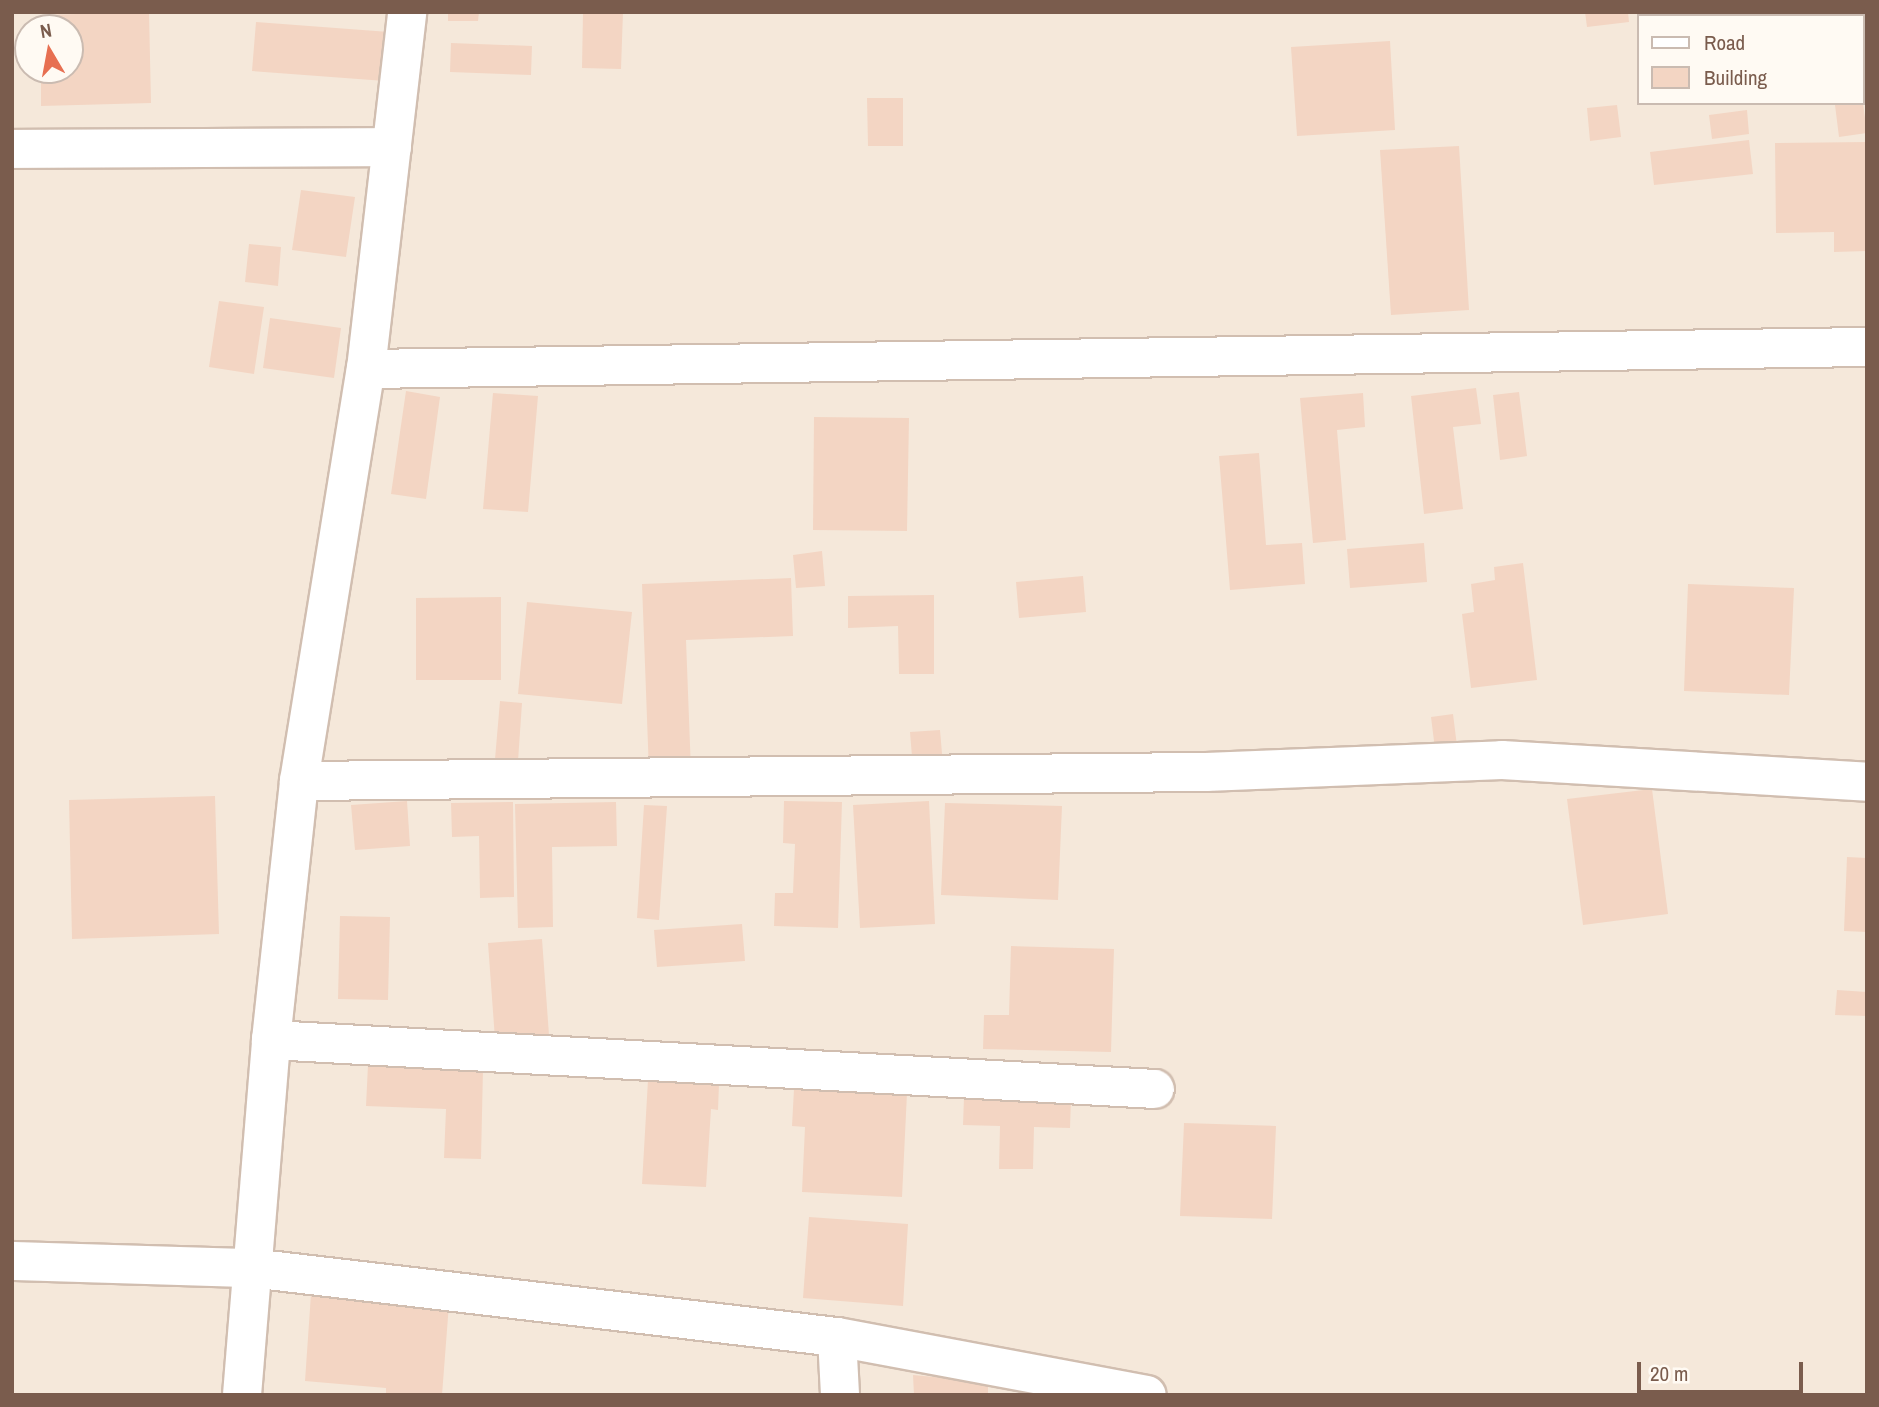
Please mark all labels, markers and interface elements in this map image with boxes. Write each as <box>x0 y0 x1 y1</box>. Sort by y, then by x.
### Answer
north arrow <box>14 14 84 84</box>
legend <box>1638 14 1865 105</box>
text: N <box>38 17 53 44</box>
text: Road <box>1704 28 1745 57</box>
text: Building <box>1704 63 1767 92</box>
scale bar <box>1641 1348 1807 1392</box>
text: 20 m <box>1650 1359 1688 1388</box>

